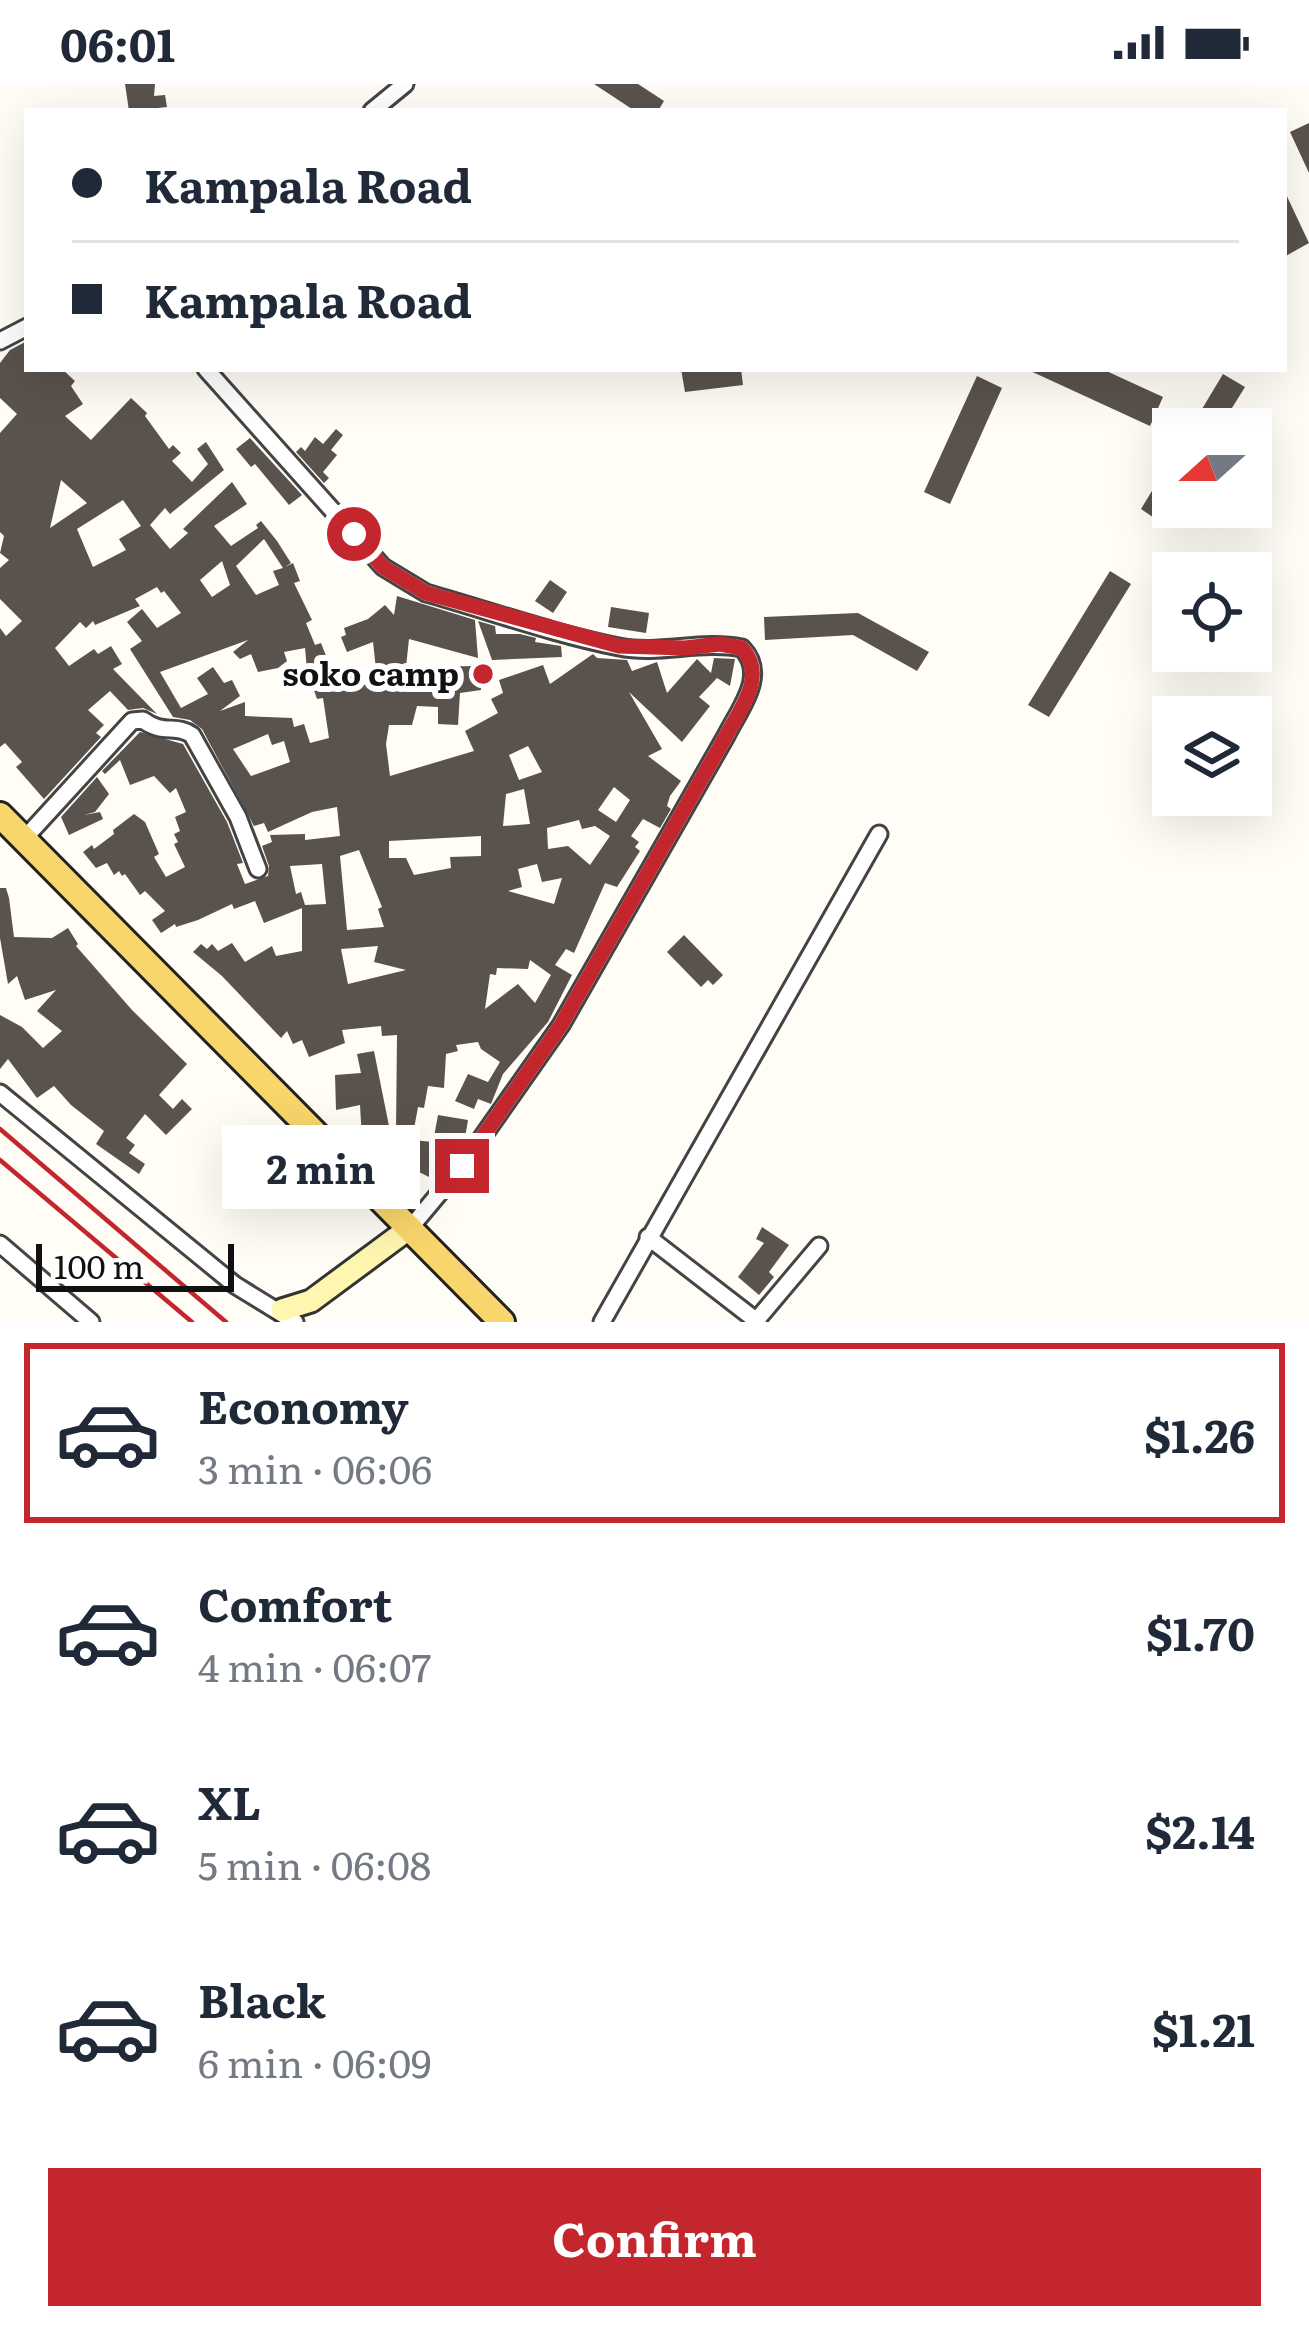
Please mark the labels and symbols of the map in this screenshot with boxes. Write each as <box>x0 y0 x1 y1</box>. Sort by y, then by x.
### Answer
north arrow <box>1152 408 1272 528</box>
route start <box>327 507 381 561</box>
place label: soko camp <box>282 647 459 696</box>
marker: soko camp <box>470 661 496 687</box>
callout: 2 min <box>222 1124 420 1208</box>
route end <box>435 1139 489 1193</box>
scale bar <box>36 1238 234 1291</box>

